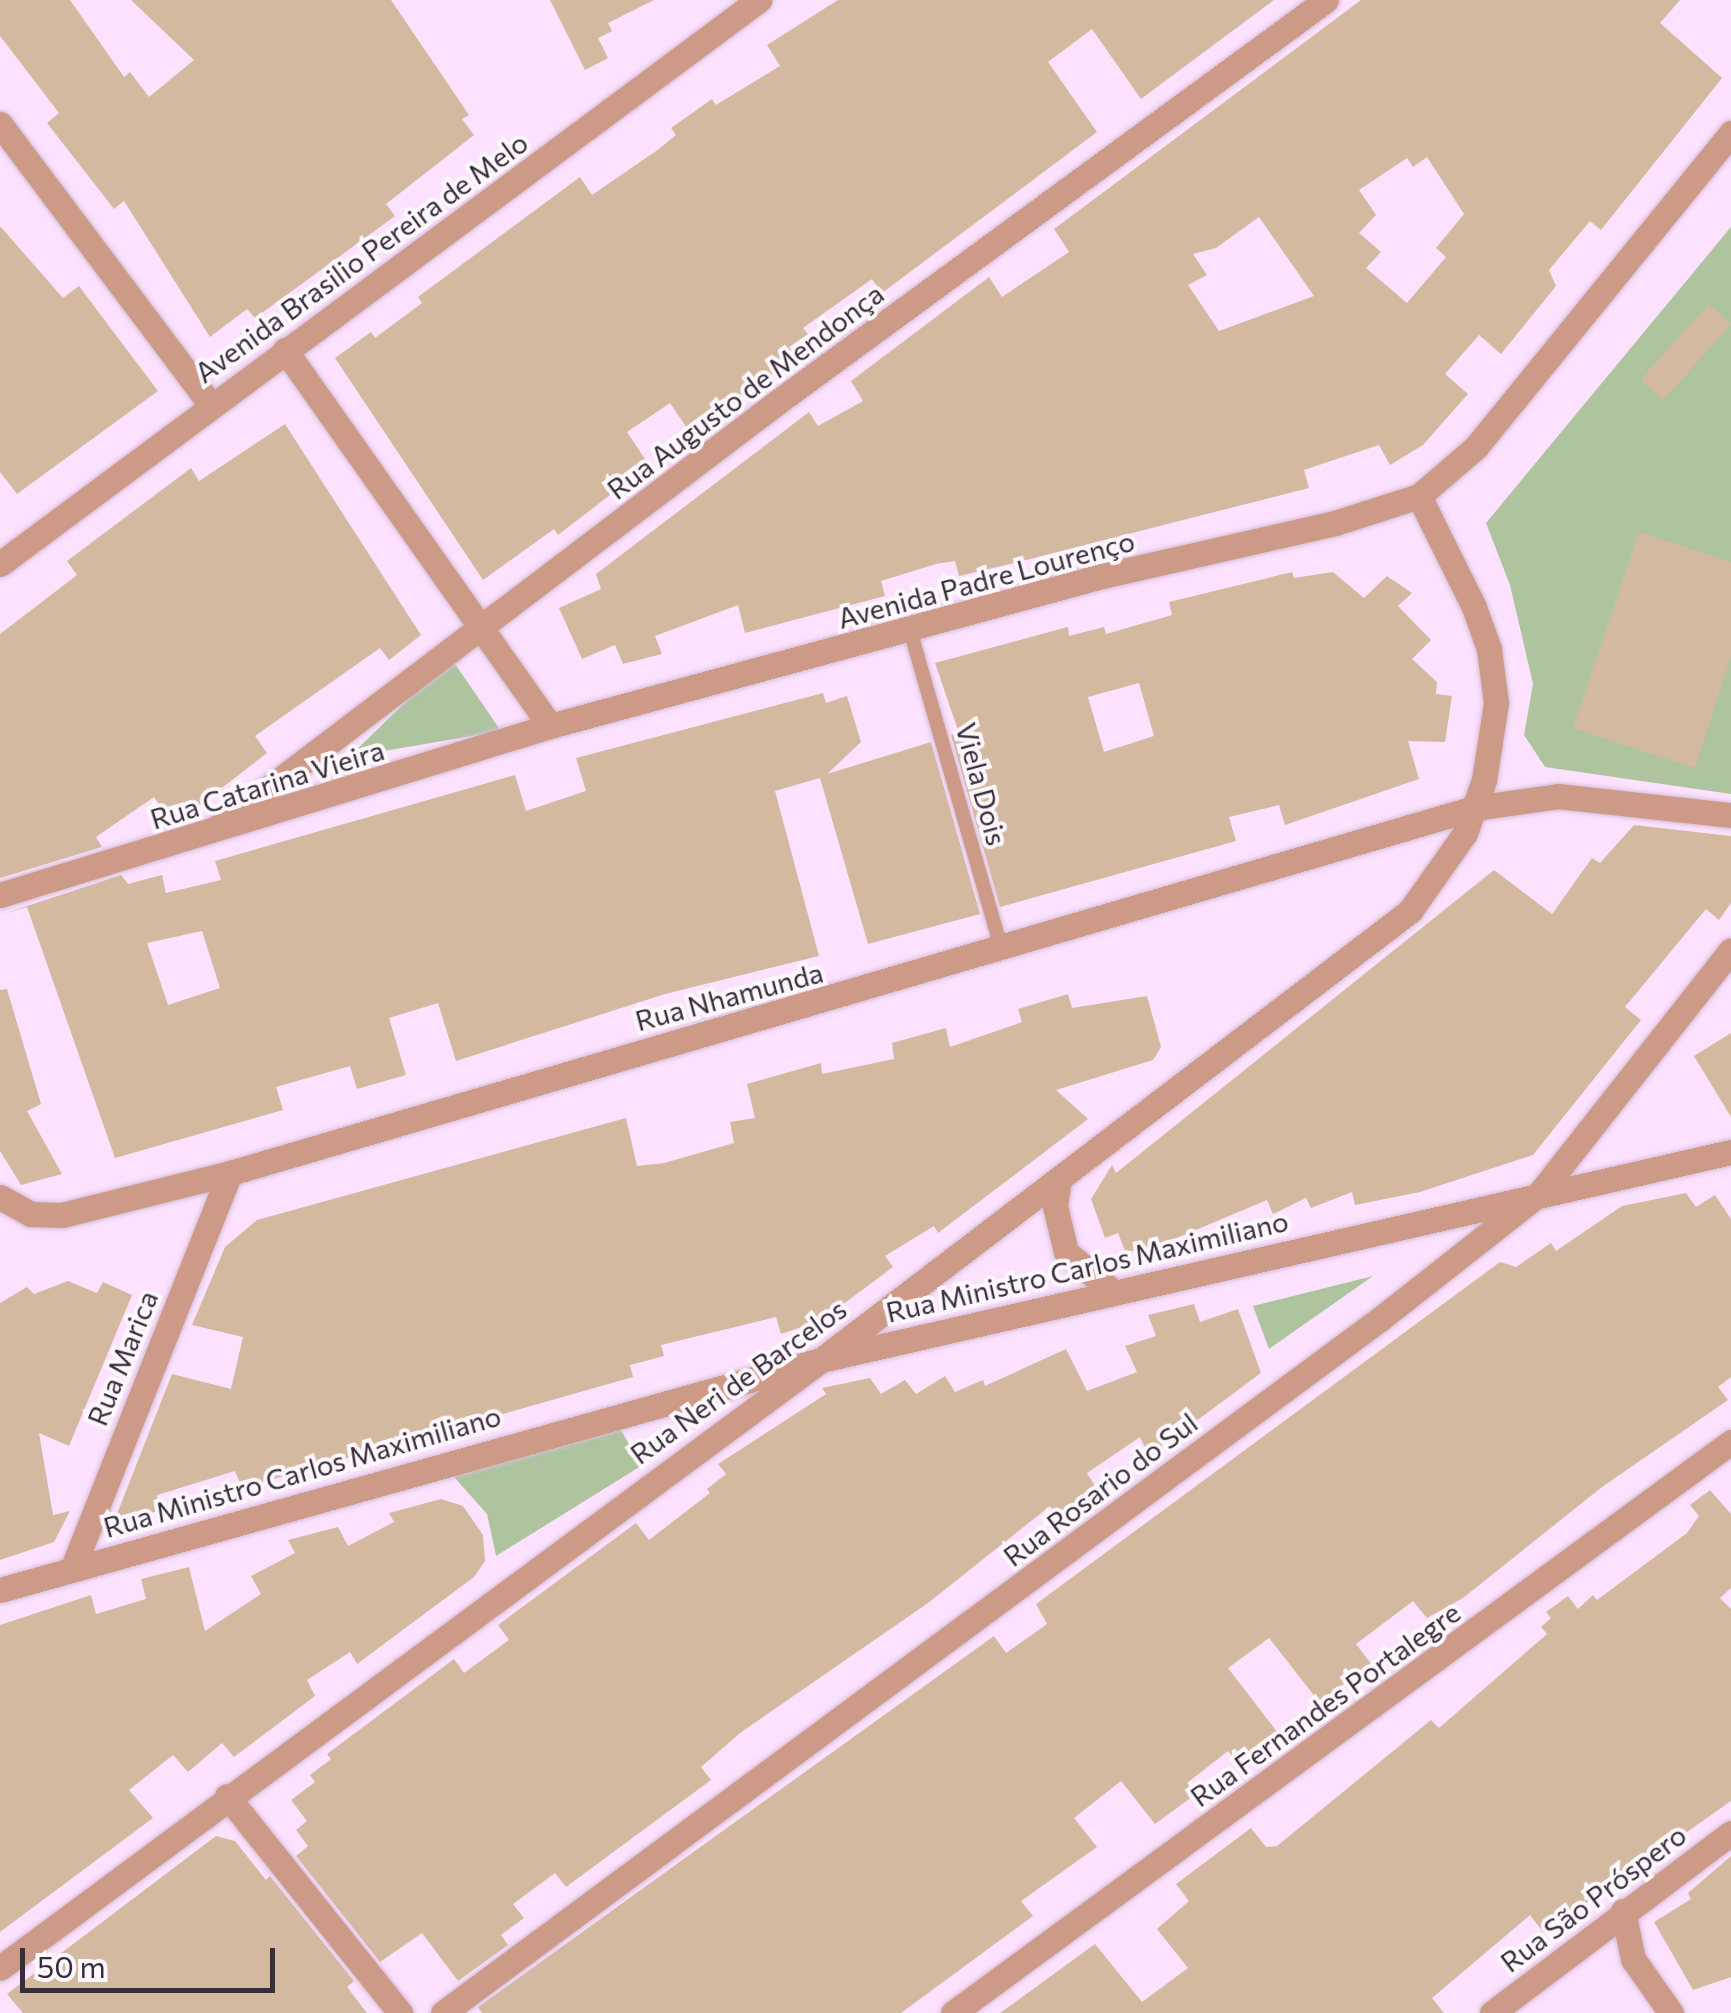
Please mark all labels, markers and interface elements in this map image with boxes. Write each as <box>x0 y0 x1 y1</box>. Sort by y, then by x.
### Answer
street label: Avenida Brasilio Pereira de Melo <box>188 125 534 389</box>
street label: Rua Augusto de Mendonça <box>600 276 890 506</box>
street label: Avenida Padre Lourenço <box>834 523 1138 635</box>
street label: Viela Dois <box>950 719 1014 849</box>
street label: Rua Catarina Vieira <box>146 732 388 836</box>
street label: Rua Nhamunda <box>631 955 827 1037</box>
street label: Rua Ministro Carlos Maximiliano <box>883 1203 1291 1329</box>
street label: Rua Marica <box>80 1286 164 1430</box>
street label: Rua Neri de Barcelos <box>624 1291 852 1471</box>
street label: Rua Ministro Carlos Maximiliano <box>99 1398 505 1544</box>
street label: Rua Rosario do Sul <box>997 1405 1203 1573</box>
street label: Rua Fernandes Portalegre <box>1184 1595 1466 1813</box>
street label: Rua São Próspero <box>1494 1817 1692 1979</box>
scale bar <box>25 1928 280 1990</box>
text: 50 m <box>37 1947 106 1984</box>

